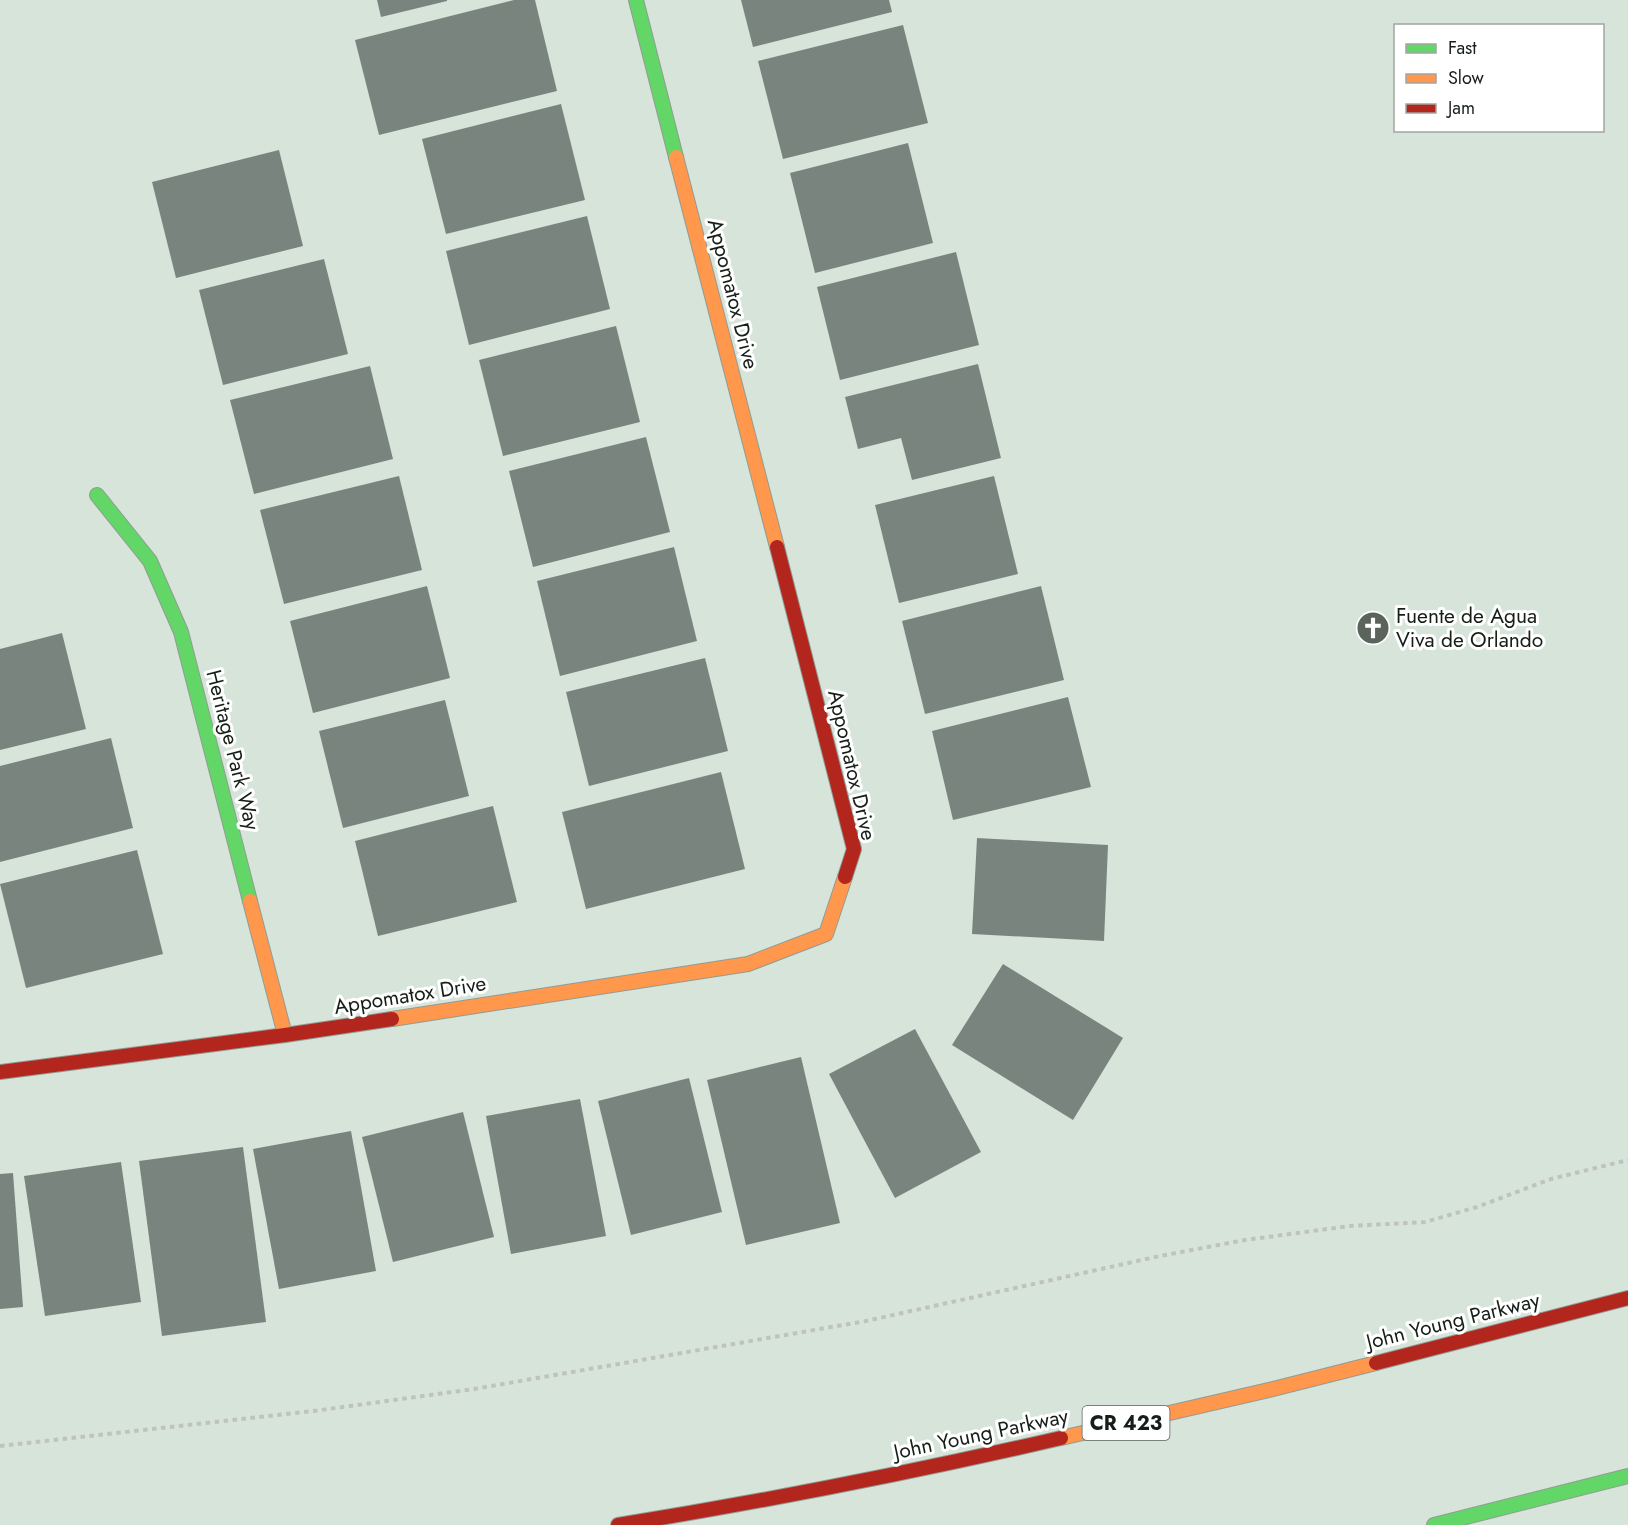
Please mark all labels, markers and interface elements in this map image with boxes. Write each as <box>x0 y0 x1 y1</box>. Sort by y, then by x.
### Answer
legend <box>1394 24 1604 132</box>
text: Fast <box>1448 35 1477 61</box>
text: Slow <box>1448 65 1485 91</box>
text: Jam <box>1446 95 1475 121</box>
street label: Appomatox Drive <box>700 216 766 372</box>
place label: Fuente de Agua Viva de Orlando <box>1396 601 1543 655</box>
church icon: Fuente de Agua Viva de Orlando <box>1355 610 1391 646</box>
street label: Heritage Park Way <box>199 667 268 834</box>
street label: Appomatox Drive <box>820 687 884 843</box>
street label: Appomatox Drive <box>332 968 488 1022</box>
street label: John Young Parkway <box>1360 1285 1544 1358</box>
street label: John Young Parkway <box>888 1401 1072 1468</box>
road number: CR 423 <box>1082 1406 1170 1440</box>

